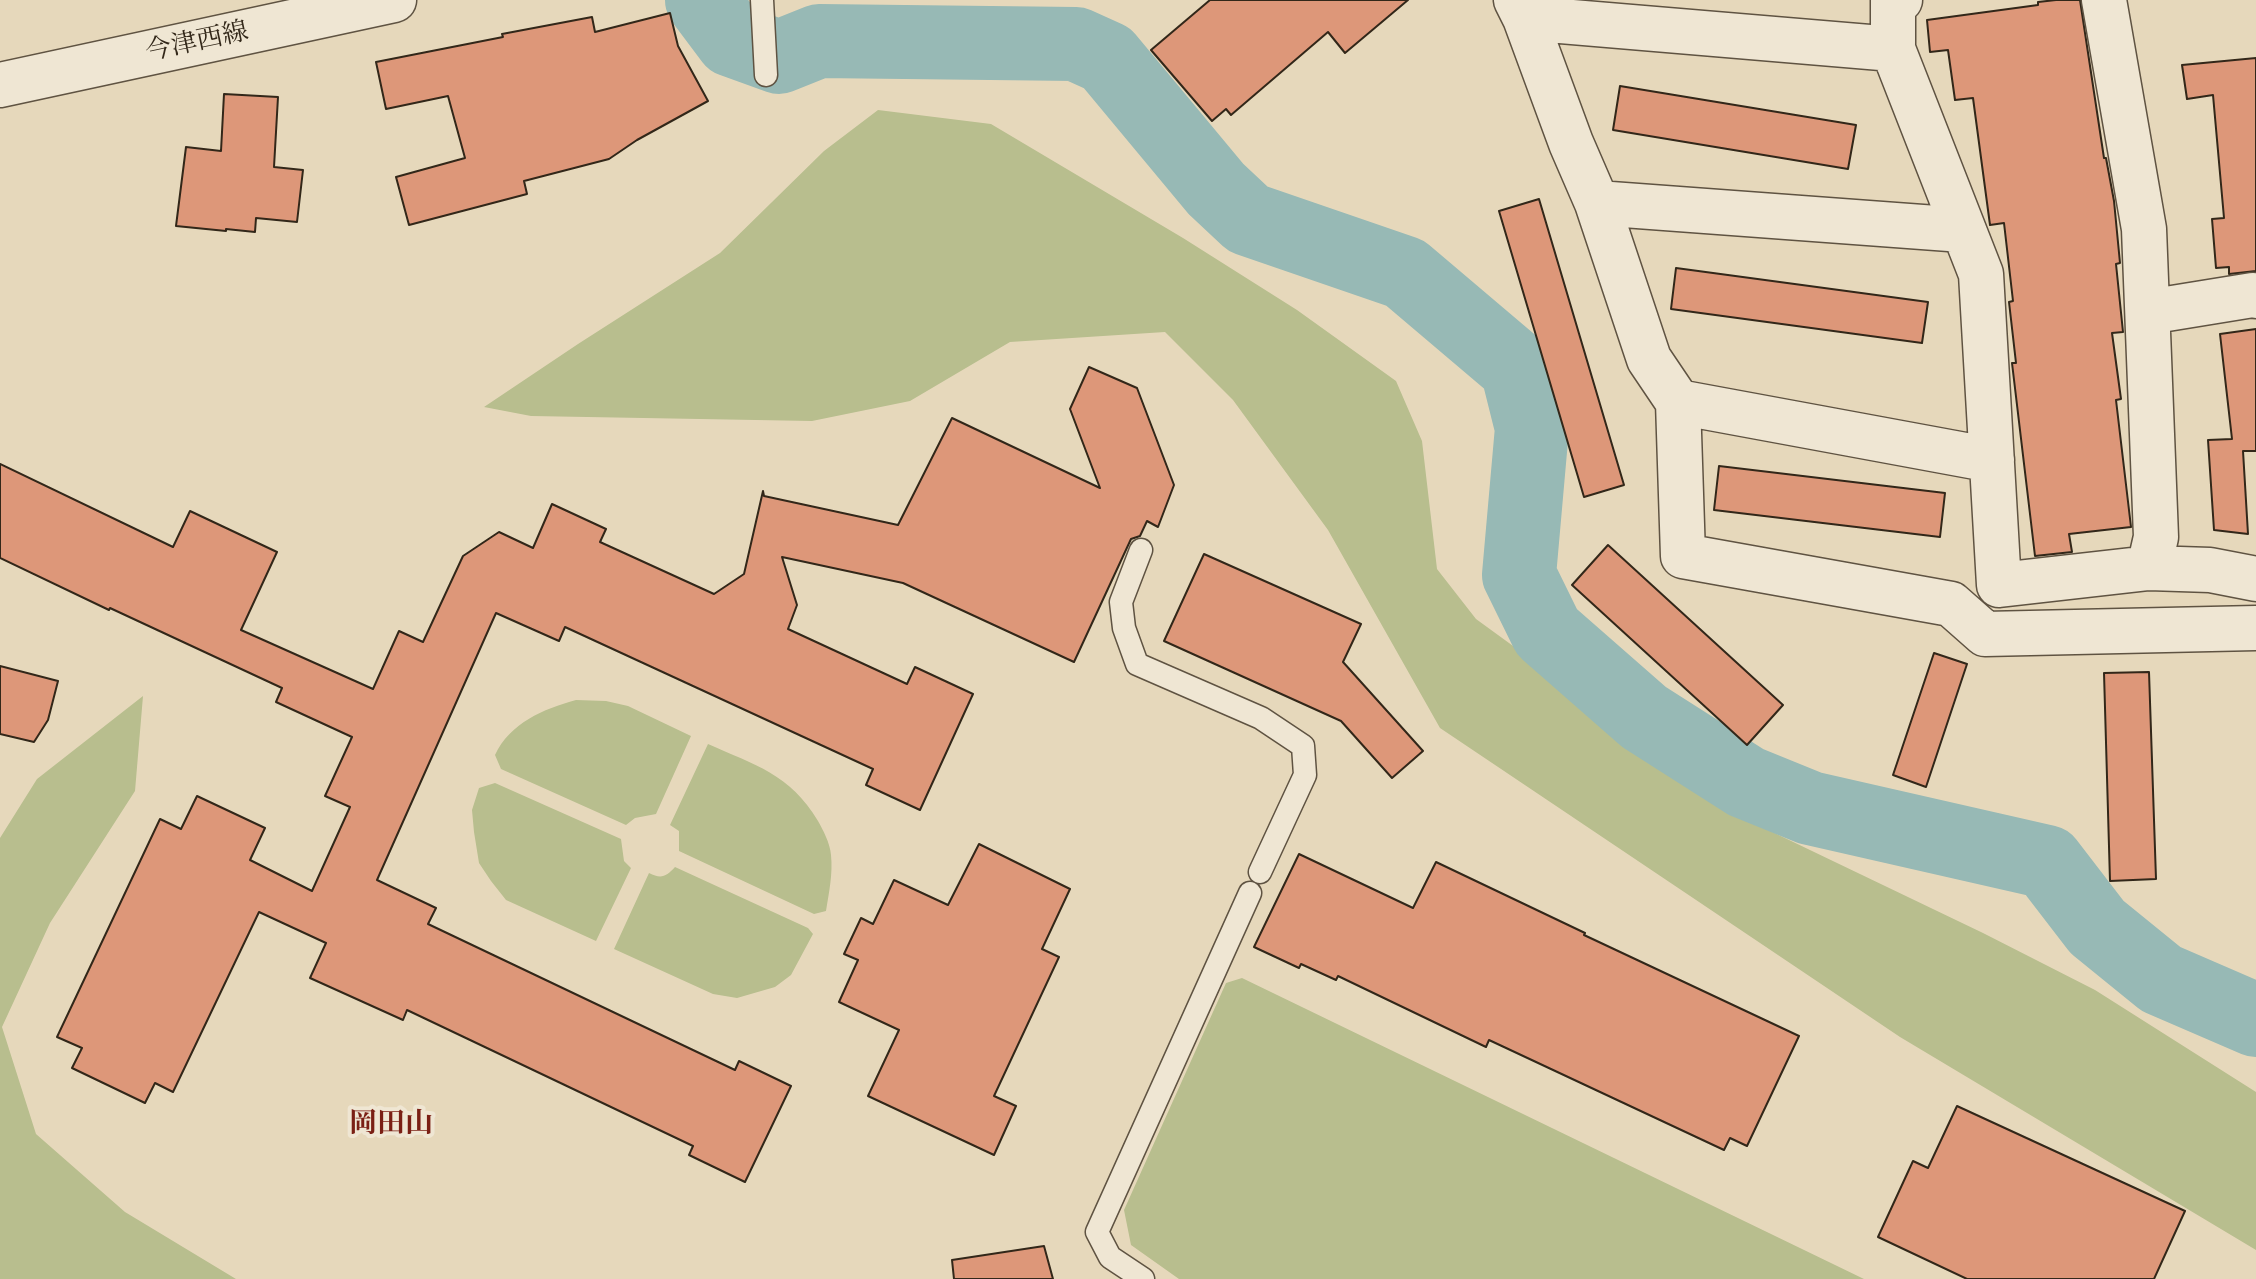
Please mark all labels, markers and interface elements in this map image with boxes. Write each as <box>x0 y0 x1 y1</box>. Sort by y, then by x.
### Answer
street label: 今津西線 <box>143 16 251 68</box>
district label: 岡田山 <box>349 1107 433 1141</box>

